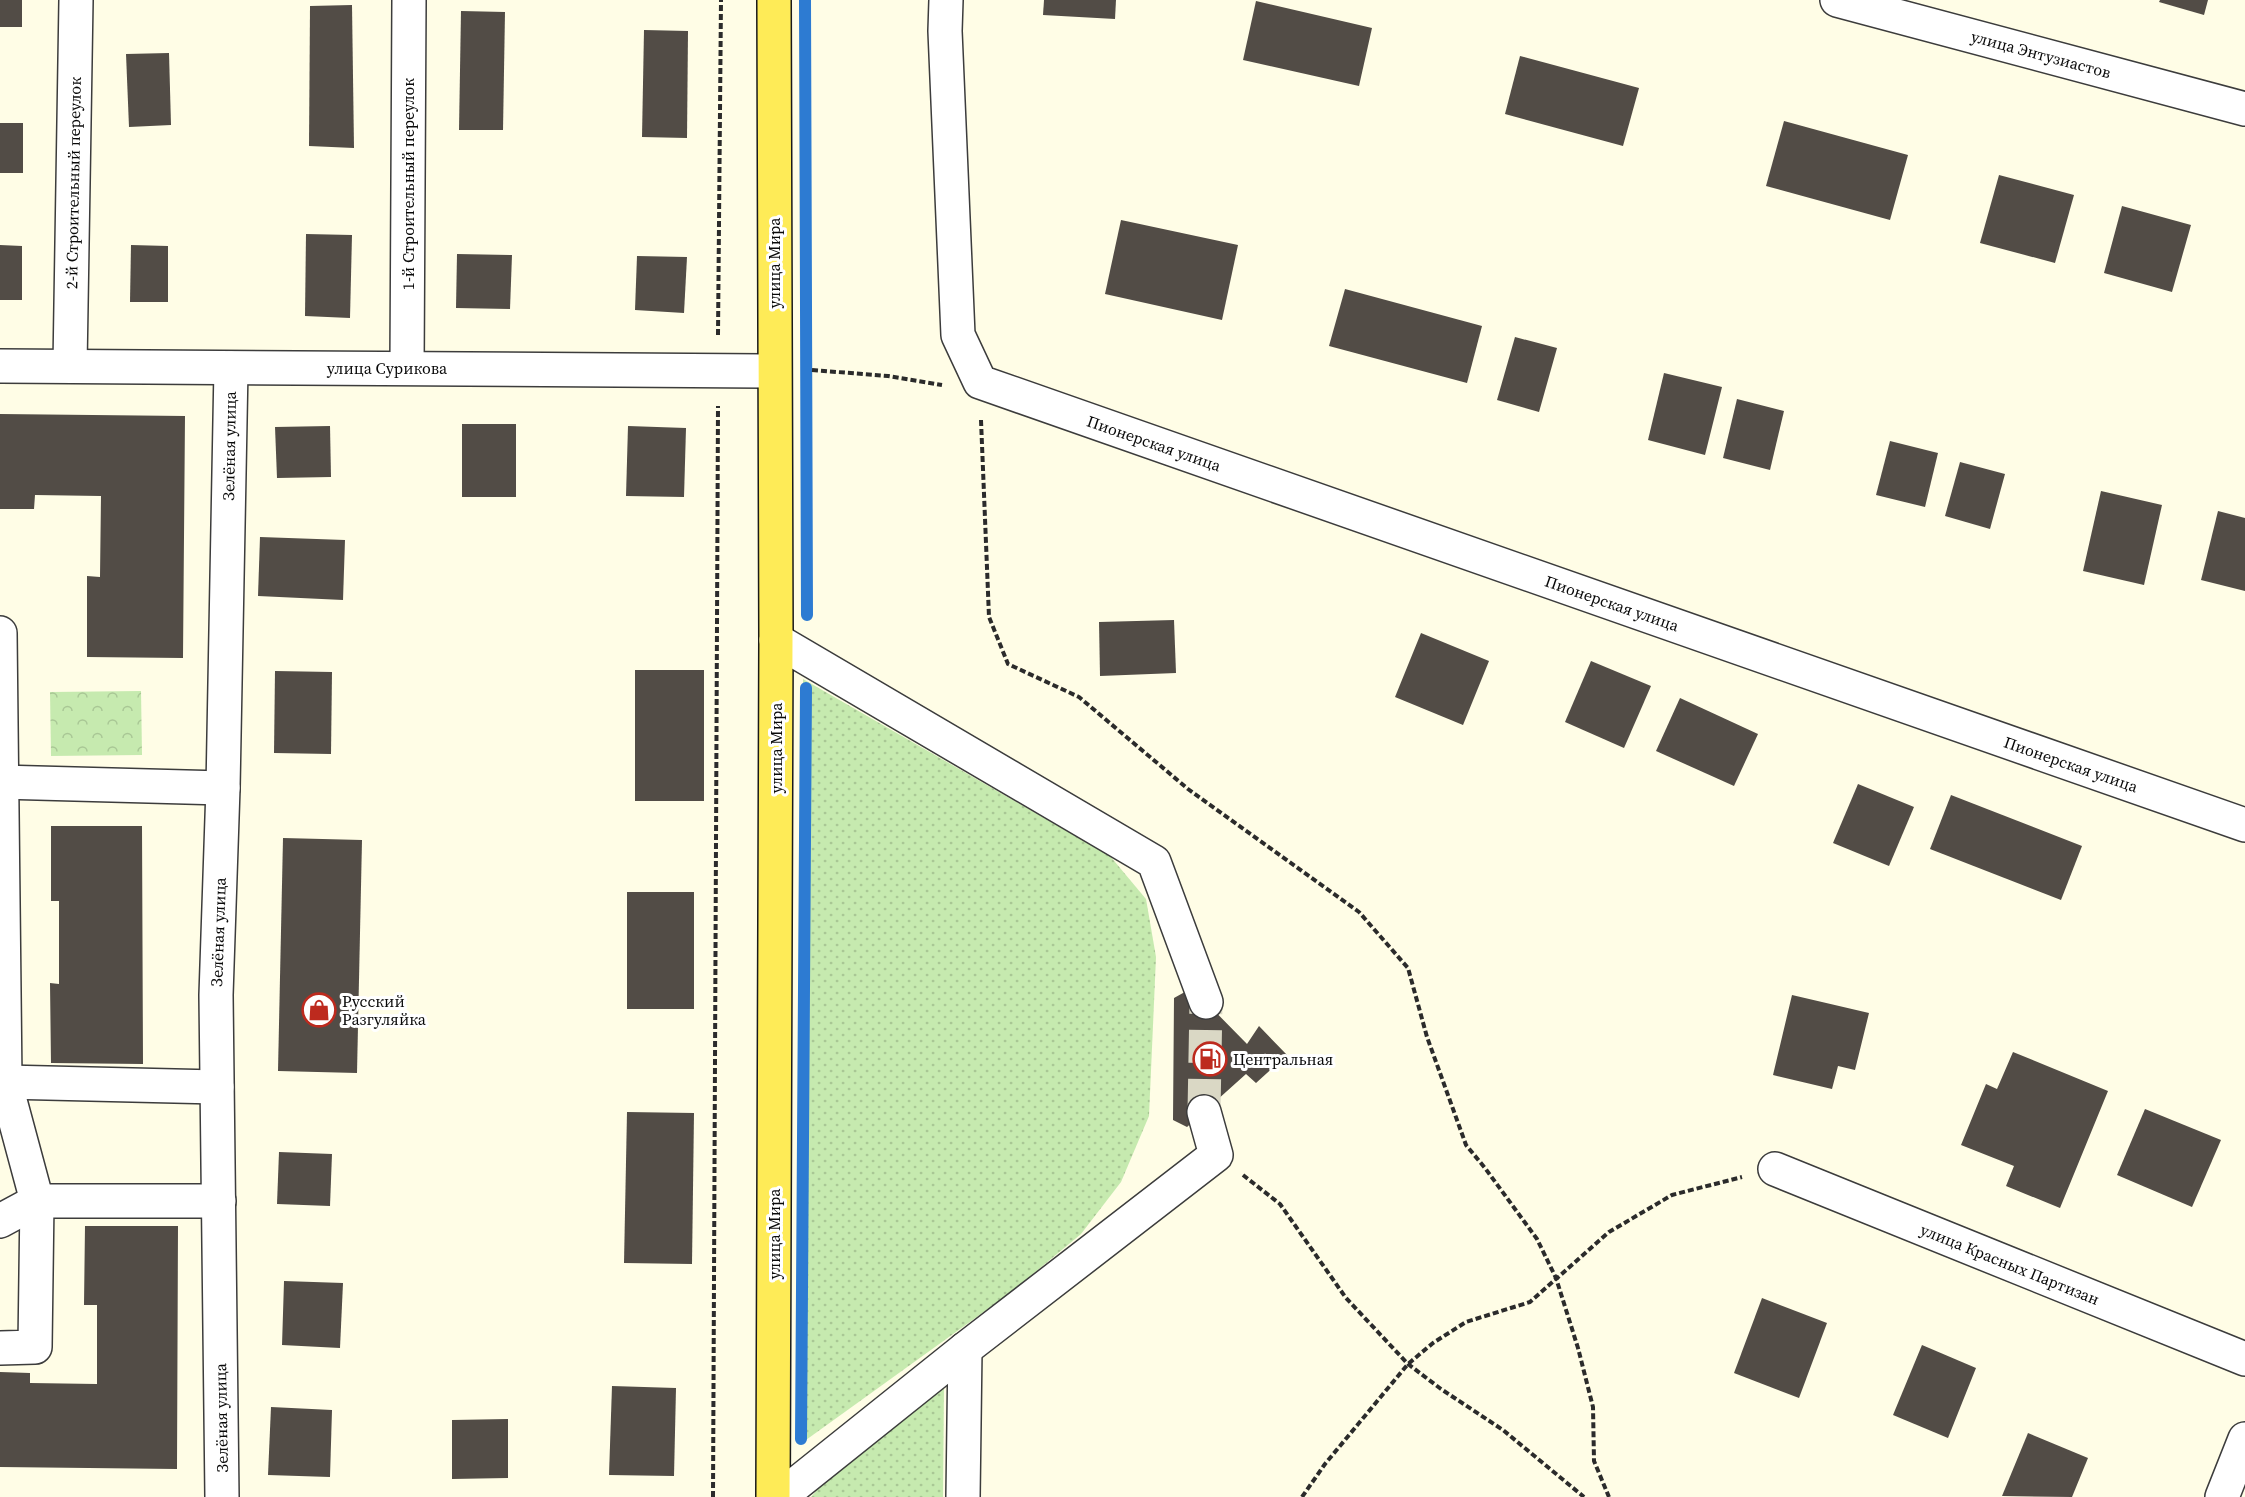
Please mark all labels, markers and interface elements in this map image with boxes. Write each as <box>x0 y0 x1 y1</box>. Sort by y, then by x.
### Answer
street label: улица Энтузиастов <box>1969 25 2113 83</box>
street label: 2-й Строительный переулок <box>60 77 86 289</box>
street label: 1-й Строительный переулок <box>397 78 419 290</box>
street label: улица Мира <box>763 217 785 308</box>
street label: улица Сурикова <box>327 357 448 379</box>
street label: Зелёная улица <box>217 390 241 501</box>
street label: Пионерская улица <box>1084 410 1225 477</box>
street label: Пионерская улица <box>1542 570 1683 637</box>
street label: улица Мира <box>765 702 787 793</box>
street label: Пионерская улица <box>2001 731 2142 798</box>
street label: Зелёная улица <box>205 876 231 987</box>
place label: Русский Разгуляйка <box>342 990 427 1030</box>
shop icon: Русский Разгуляйка <box>301 992 337 1028</box>
fuel station icon: Центральная <box>1192 1041 1228 1077</box>
place label: Центральная <box>1233 1048 1333 1070</box>
street label: улица Мира <box>763 1188 785 1279</box>
street label: улица Красных Партизан <box>1917 1218 2103 1310</box>
street label: Зелёная улица <box>209 1362 233 1473</box>

